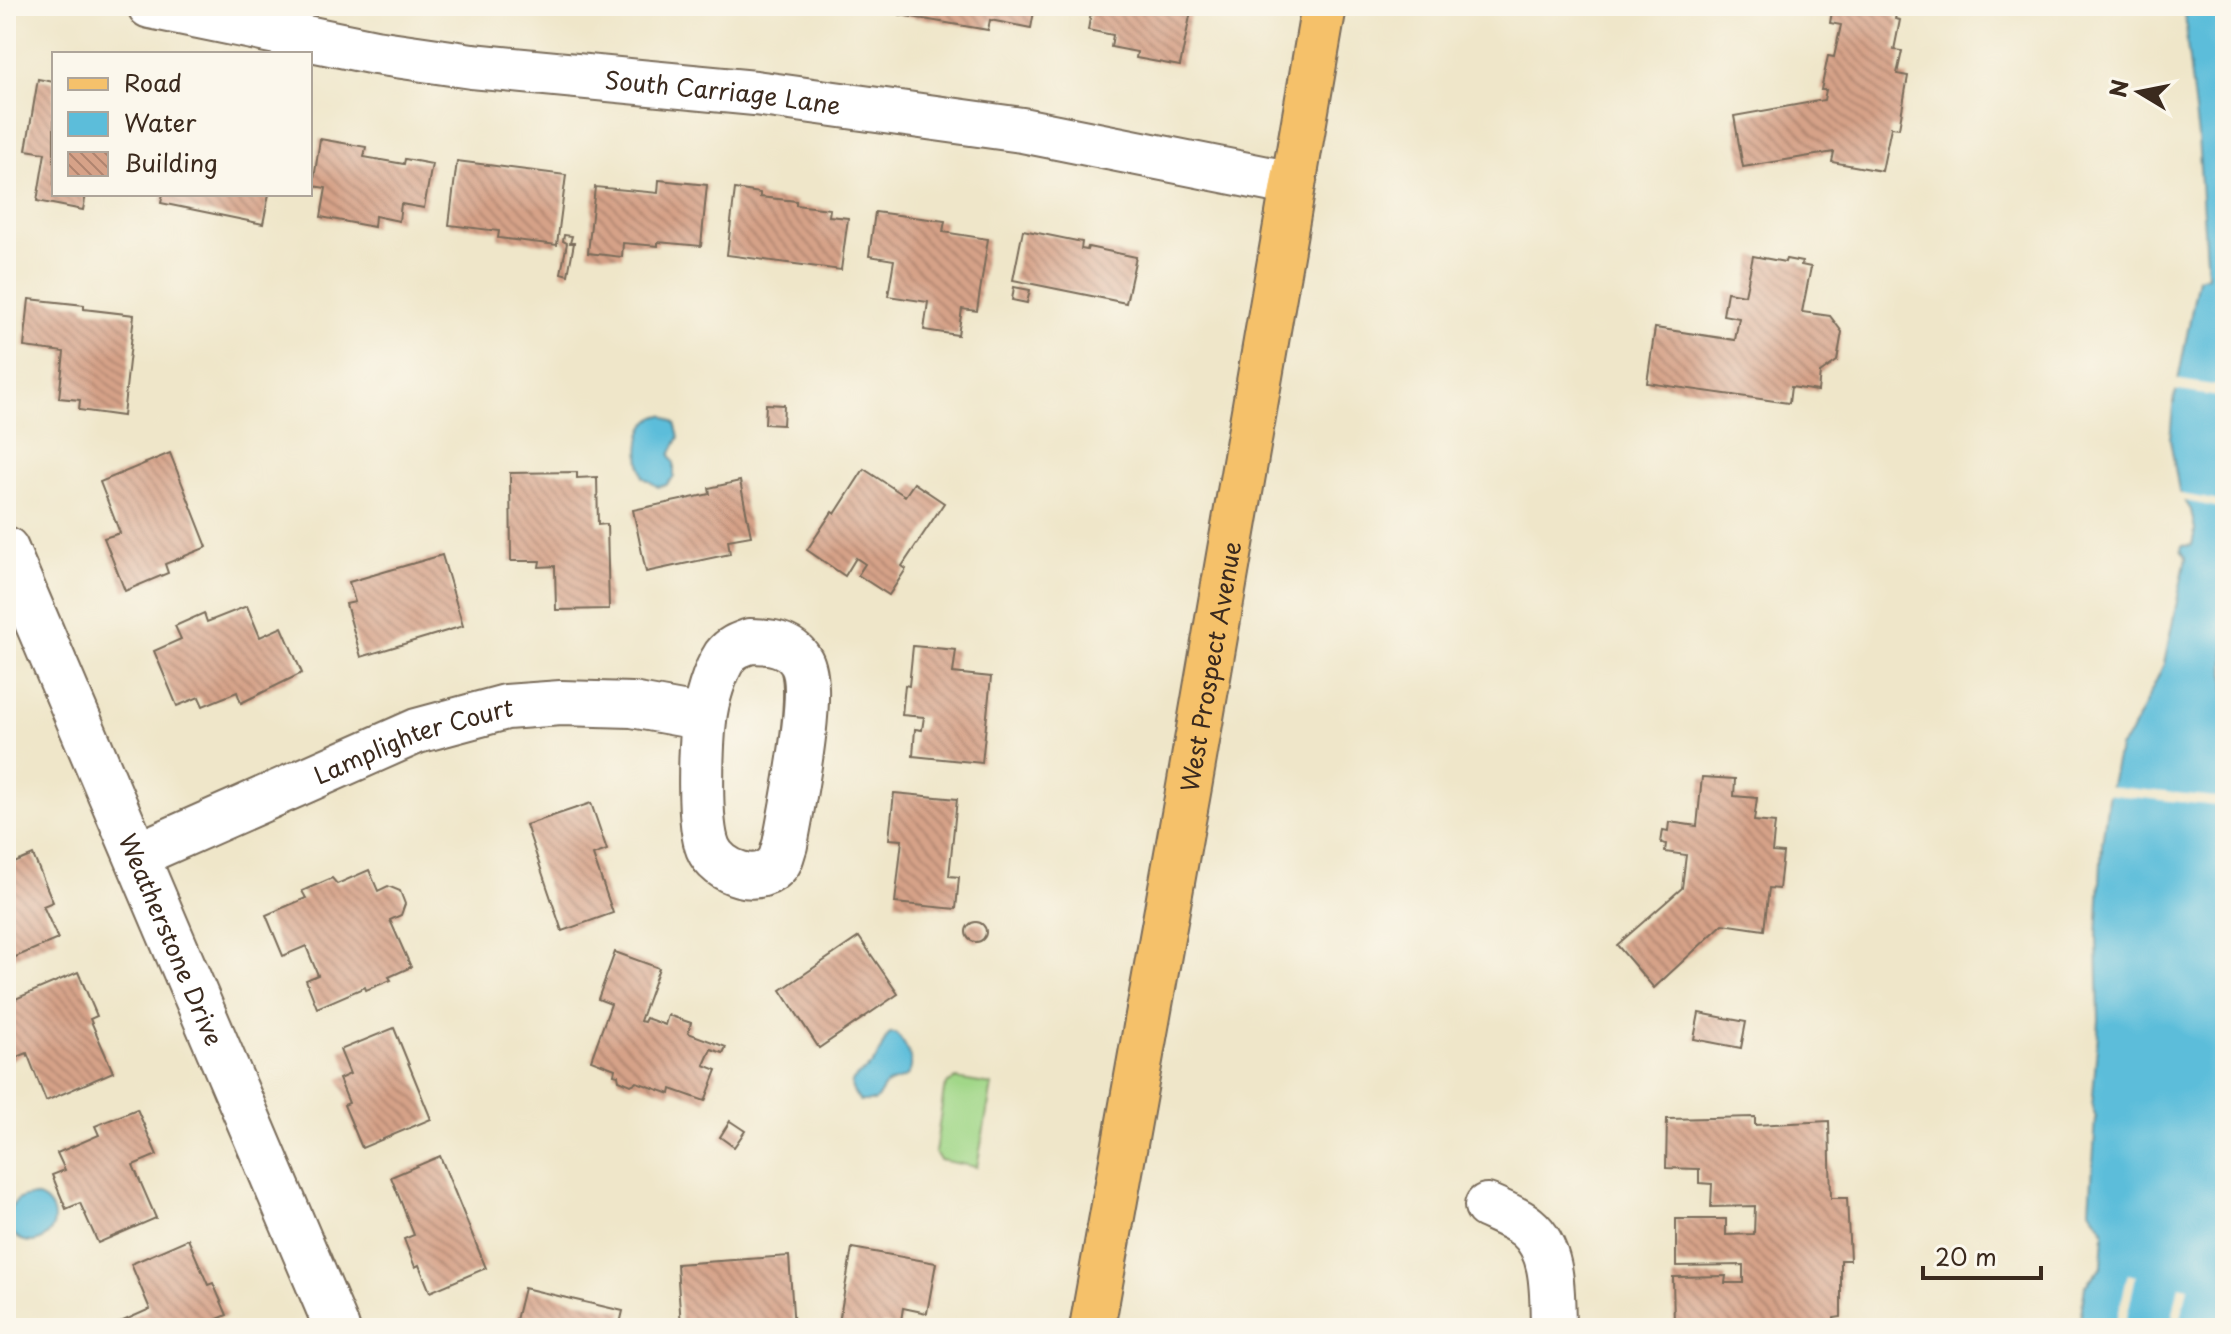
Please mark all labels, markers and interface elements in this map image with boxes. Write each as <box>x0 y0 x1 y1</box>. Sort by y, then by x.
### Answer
legend <box>52 52 312 196</box>
north arrow <box>2099 52 2179 132</box>
street label: South Carriage Lane <box>603 61 843 123</box>
text: Road <box>124 64 182 100</box>
text: N <box>2100 77 2136 100</box>
text: Water <box>124 104 197 140</box>
text: Building <box>124 144 218 180</box>
street label: West Prospect Avenue <box>1171 538 1249 794</box>
street label: Lamplighter Court <box>308 689 514 793</box>
street label: Weatherstone Drive <box>111 827 233 1051</box>
scale bar <box>1923 1230 2041 1280</box>
text: 20 m <box>1935 1238 1997 1274</box>

